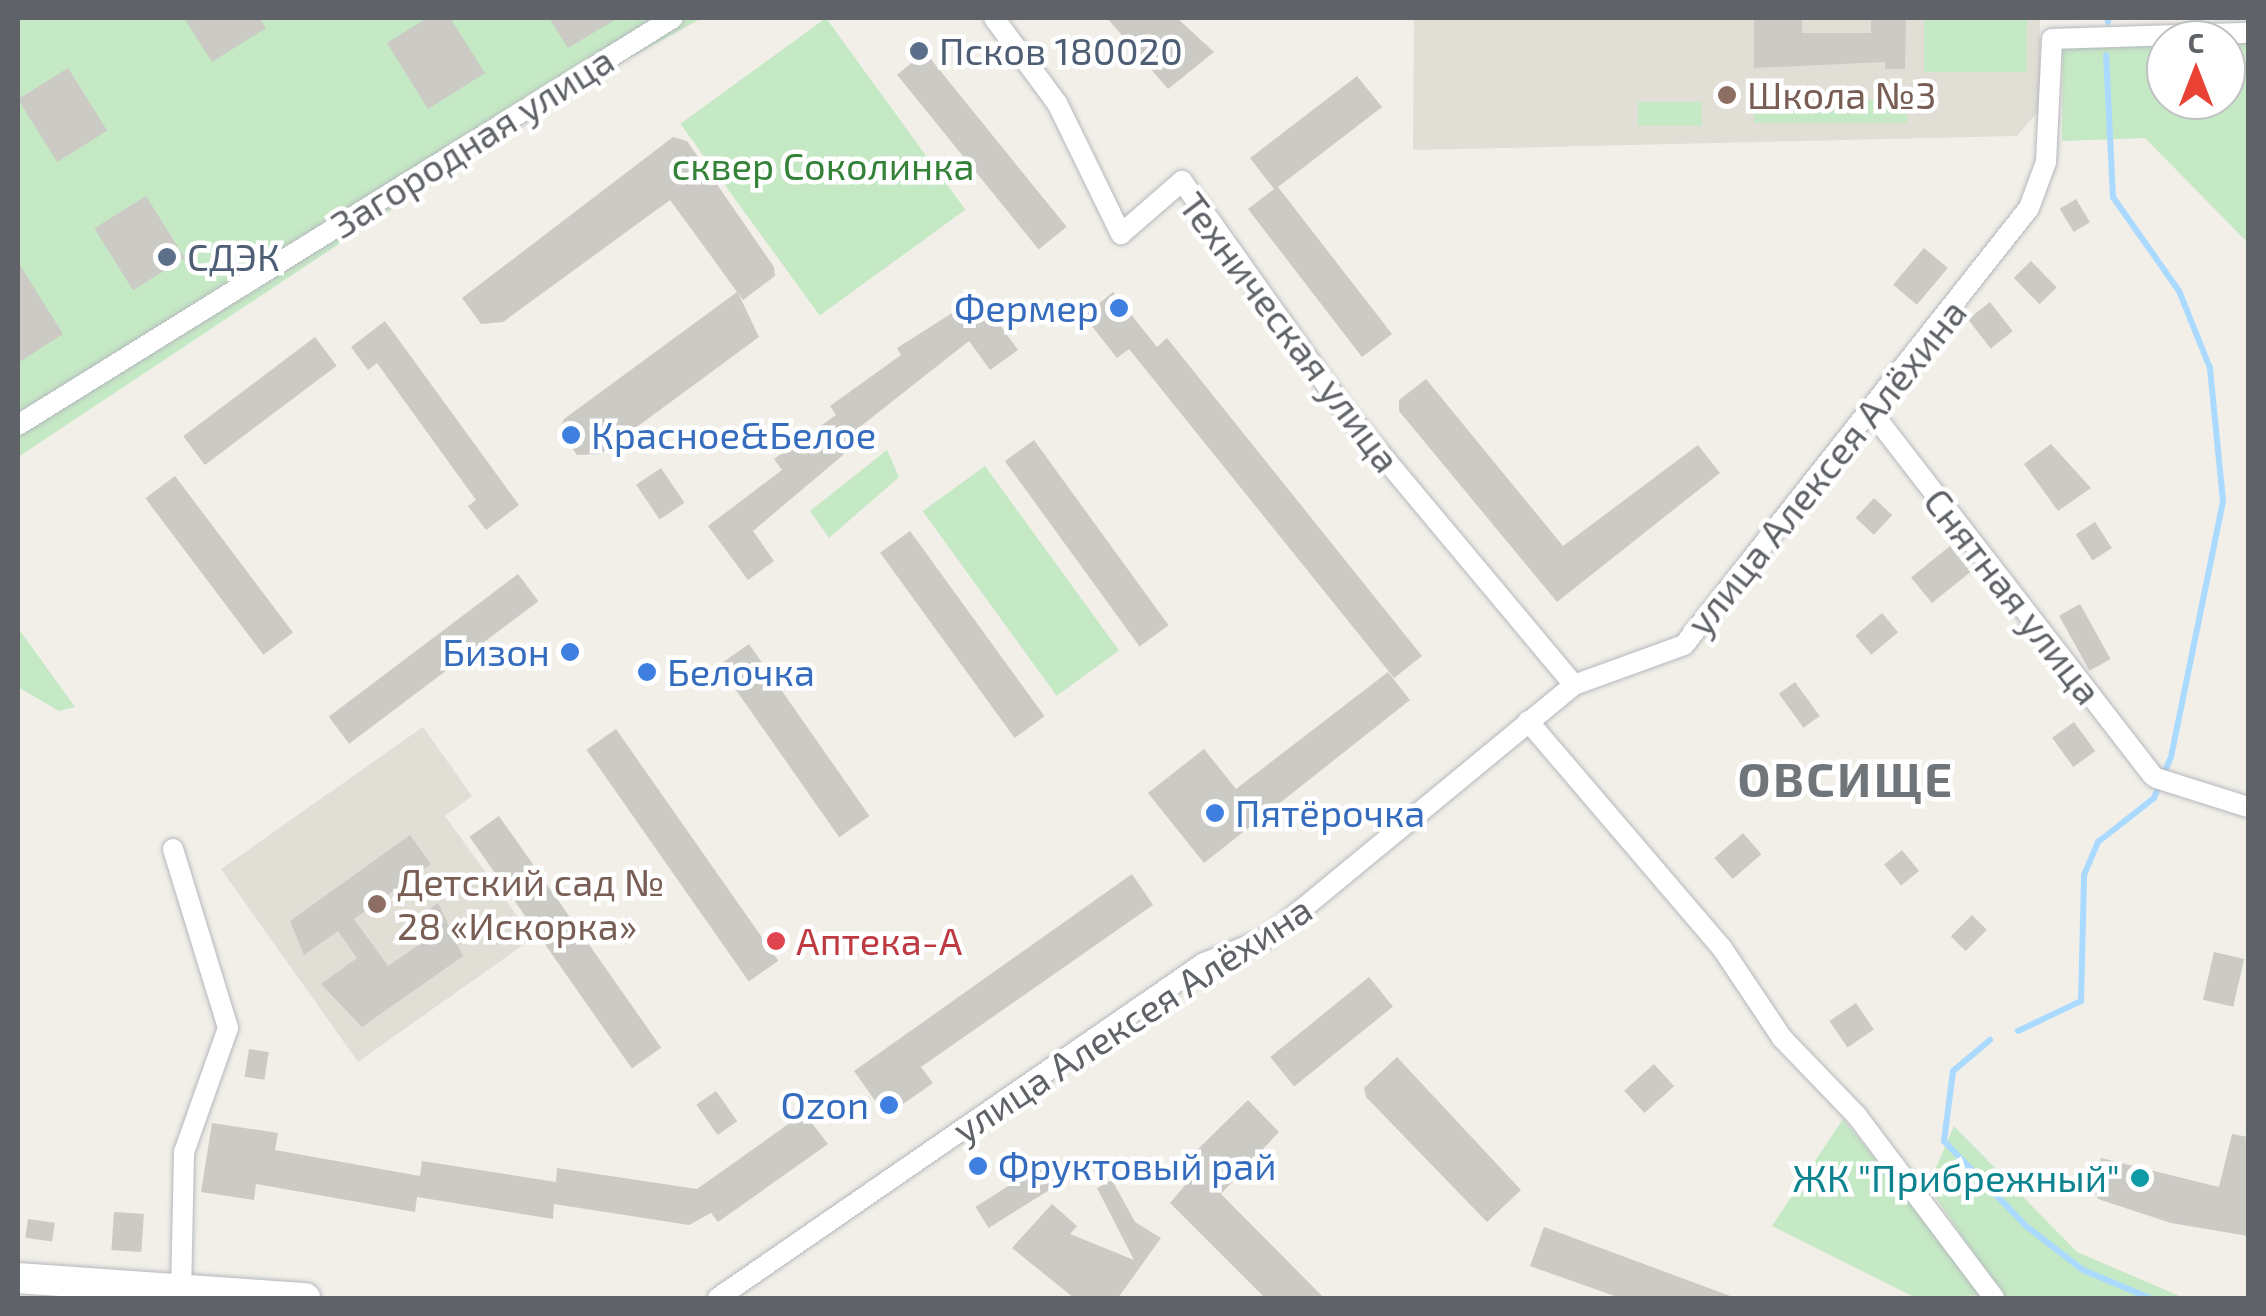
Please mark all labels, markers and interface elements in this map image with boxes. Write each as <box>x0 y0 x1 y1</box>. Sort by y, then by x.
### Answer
north arrow <box>2146 20 2246 120</box>
text: С <box>2188 25 2204 59</box>
place label: Псков 180020 <box>939 28 1183 74</box>
street label: Загородная улица <box>322 37 622 247</box>
marker: Псков 180020 <box>908 40 930 62</box>
place label: Школа №3 <box>1747 72 1936 118</box>
marker: Школа №3 <box>1716 84 1738 106</box>
park label: сквер Соколинка <box>671 143 975 189</box>
street label: Техническая улица <box>1170 183 1410 481</box>
place label: СДЭК <box>187 234 280 280</box>
marker: СДЭК <box>156 246 178 268</box>
place label: Фермер <box>954 285 1099 331</box>
street label: улица Алексея Алёхина <box>1676 290 1976 644</box>
marker: Фермер <box>1108 297 1130 319</box>
place label: Красное&Белое <box>591 412 876 458</box>
marker: Красное&Белое <box>560 424 582 446</box>
street label: Снятная улица <box>1915 479 2111 713</box>
place label: Бизон <box>442 629 550 675</box>
marker: Бизон <box>559 641 581 663</box>
place label: Белочка <box>667 649 815 695</box>
marker: Белочка <box>636 661 658 683</box>
district label: ОВСИЩЕ <box>1737 750 1955 808</box>
place label: Пятёрочка <box>1235 790 1425 836</box>
marker: Пятёрочка <box>1204 802 1226 824</box>
place label: Детский сад № 28 «Искорка» <box>397 859 665 948</box>
street label: улица Алексея Алёхина <box>944 886 1320 1152</box>
marker: Детский сад № 28 «Искорка» <box>366 893 388 915</box>
place label: Аптека-А <box>796 918 962 964</box>
marker: Аптека-А <box>765 930 787 952</box>
place label: Ozon <box>781 1082 869 1128</box>
marker: Ozon <box>878 1094 900 1116</box>
place label: Фруктовый рай <box>998 1143 1276 1189</box>
marker: Фруктовый рай <box>967 1155 989 1177</box>
place label: ЖК "Прибрежный" <box>1792 1155 2120 1201</box>
marker: ЖК "Прибрежный" <box>2129 1167 2151 1189</box>

